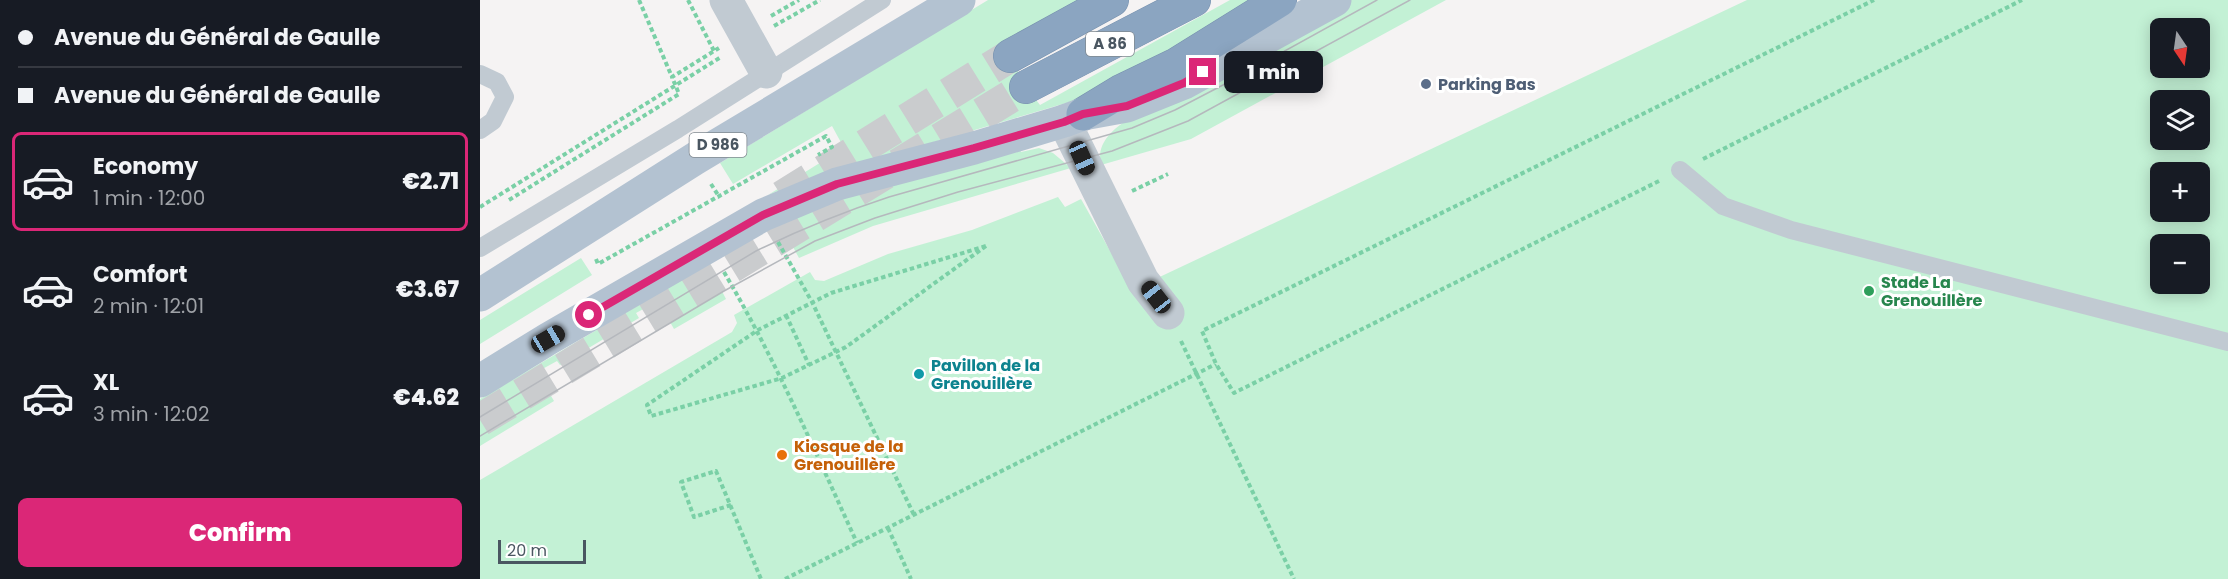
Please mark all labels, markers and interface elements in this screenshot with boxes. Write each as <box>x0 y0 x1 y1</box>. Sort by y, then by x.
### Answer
north arrow <box>2150 18 2210 78</box>
map controls <box>2150 18 2210 294</box>
text: Avenue du Général de Gaulle <box>54 22 380 53</box>
road number: A 86 <box>1086 32 1134 56</box>
callout: 1 min <box>1224 51 1323 93</box>
route end <box>1189 58 1216 85</box>
text: 1 min <box>1247 58 1300 86</box>
place label: Parking Bas <box>1438 73 1536 96</box>
marker: Parking Bas <box>1419 77 1433 91</box>
text: Avenue du Général de Gaulle <box>54 80 380 111</box>
button: layers <box>2150 90 2210 150</box>
road number: D 986 <box>690 133 746 157</box>
car <box>1066 138 1098 178</box>
text: Economy <box>93 151 198 182</box>
icon: car <box>21 155 75 209</box>
button: + <box>2150 162 2210 222</box>
text: €2.71 <box>402 166 459 197</box>
text: 1 min · 12:00 <box>93 184 205 212</box>
button: − <box>2150 234 2210 294</box>
text: Comfort <box>93 259 187 290</box>
icon: car <box>21 263 75 317</box>
place label: Stade La Grenouillère <box>1881 271 1983 312</box>
text: €3.67 <box>396 274 459 305</box>
car <box>1138 277 1174 317</box>
marker: Stade La Grenouillère <box>1862 284 1876 298</box>
text: 2 min · 12:01 <box>93 292 204 320</box>
route start <box>575 301 602 328</box>
car <box>528 322 568 356</box>
place label: Pavillon de la Grenouillère <box>931 354 1040 395</box>
text: XL <box>93 367 119 398</box>
marker: Pavillon de la Grenouillère <box>912 367 926 381</box>
icon: car <box>21 371 75 425</box>
text: €4.62 <box>393 382 459 413</box>
text: 3 min · 12:02 <box>93 400 210 428</box>
place label: Kiosque de la Grenouillère <box>794 435 904 476</box>
marker: Kiosque de la Grenouillère <box>775 448 789 462</box>
button: Confirm <box>18 498 462 567</box>
scale bar <box>498 537 586 564</box>
text: 20 m <box>507 539 547 562</box>

